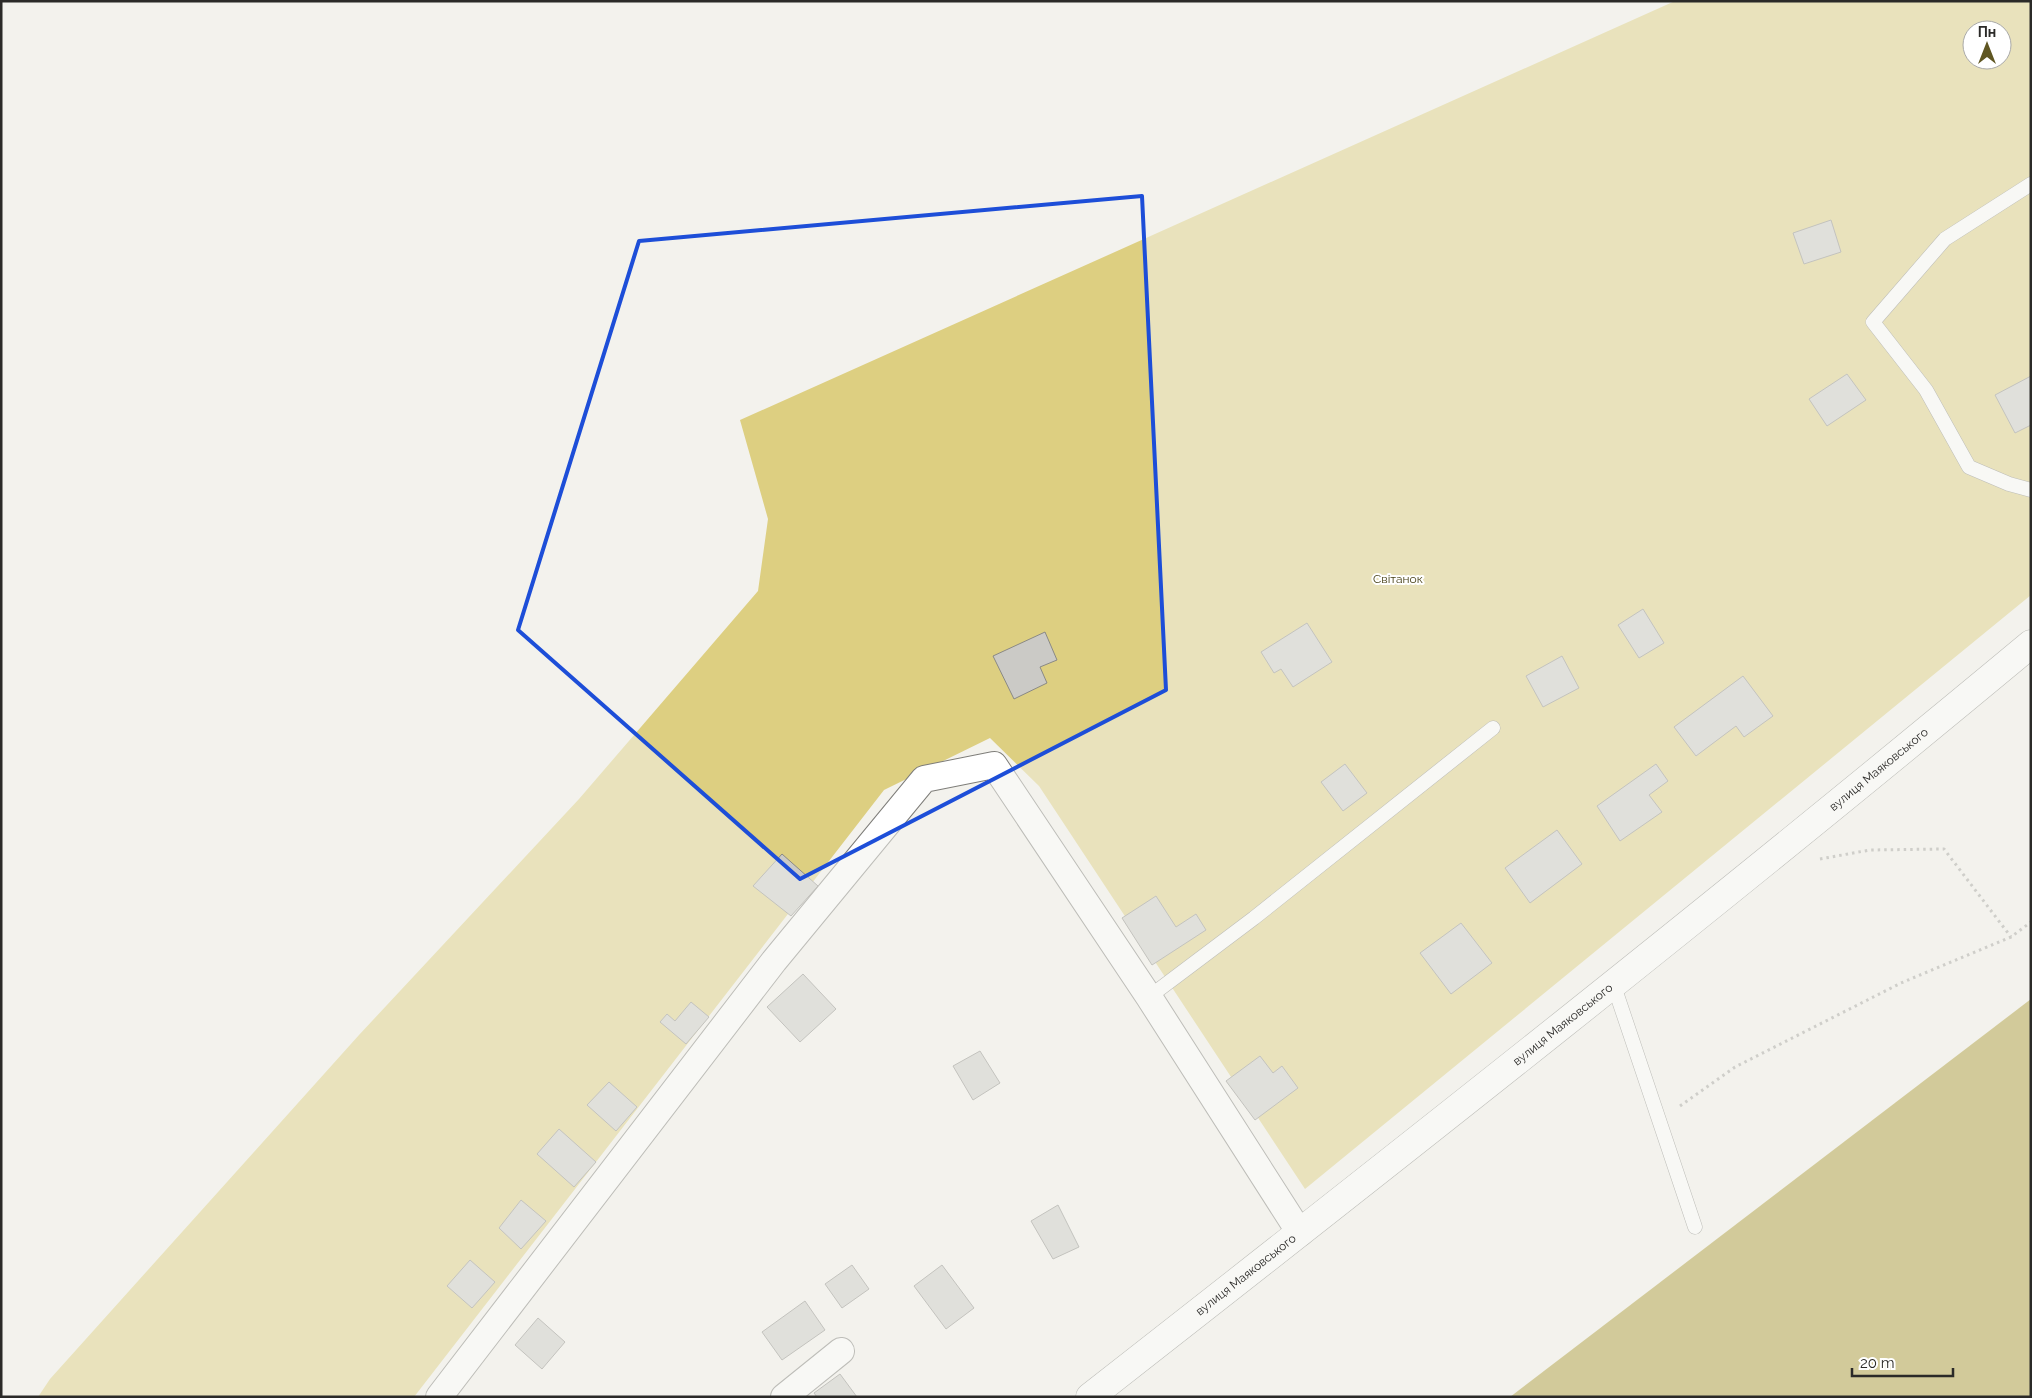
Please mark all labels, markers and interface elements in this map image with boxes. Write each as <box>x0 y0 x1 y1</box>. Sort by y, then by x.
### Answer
north arrow <box>1962 20 2012 70</box>
text: Пн <box>1978 24 1996 40</box>
park label: Світанок <box>1373 572 1423 586</box>
street label: вулиця Маяковського <box>1827 725 1931 814</box>
street label: вулиця Маяковського <box>1510 980 1615 1068</box>
street label: вулиця Маяковського <box>1193 1231 1299 1318</box>
scale bar <box>1852 1346 1953 1378</box>
text: 20 m <box>1860 1354 1895 1372</box>

